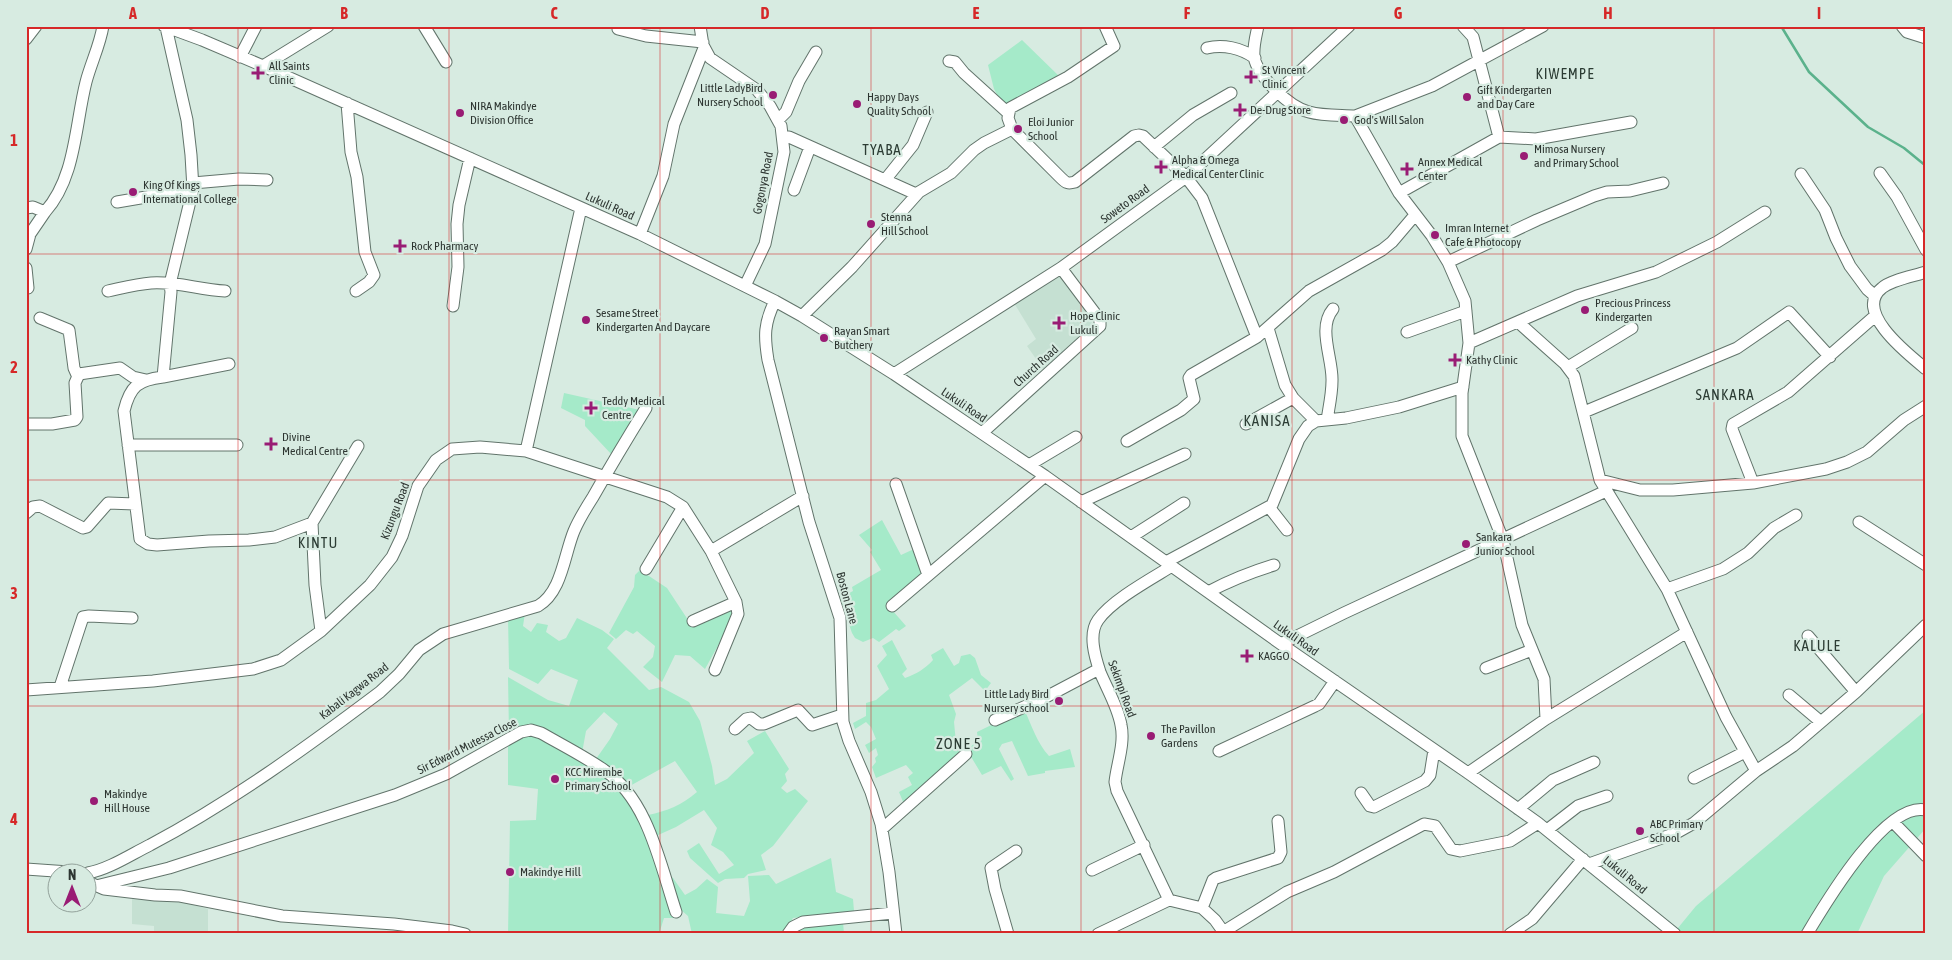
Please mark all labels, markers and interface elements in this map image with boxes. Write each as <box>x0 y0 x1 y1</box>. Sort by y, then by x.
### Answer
text: A <box>128 4 137 22</box>
text: B <box>340 4 348 22</box>
text: C <box>550 4 558 22</box>
text: D <box>761 4 770 22</box>
text: E <box>973 4 980 22</box>
text: F <box>1184 4 1191 22</box>
text: G <box>1394 4 1403 22</box>
text: H <box>1603 4 1613 22</box>
text: I <box>1817 4 1821 22</box>
place label: All Saints Clinic <box>269 59 310 87</box>
place label: St Vincent Clinic <box>1262 63 1306 91</box>
district label: KIWEMPE <box>1535 65 1595 82</box>
marker: All Saints Clinic <box>251 66 265 80</box>
marker: St Vincent Clinic <box>1244 70 1258 84</box>
place label: Little LadyBird Nursery School <box>697 81 764 109</box>
place label: Gift Kindergarten and Day Care <box>1477 83 1552 111</box>
marker: Little LadyBird Nursery School <box>767 89 779 101</box>
place label: Happy Days Quality School <box>867 90 932 118</box>
marker: Gift Kindergarten and Day Care <box>1461 91 1473 103</box>
marker: Happy Days Quality School <box>851 98 863 110</box>
place label: NIRA Makindye Division Office <box>470 99 537 127</box>
place label: De-Drug Store <box>1250 103 1311 117</box>
marker: De-Drug Store <box>1234 104 1246 116</box>
marker: NIRA Makindye Division Office <box>454 107 466 119</box>
place label: God's Will Salon <box>1354 113 1424 127</box>
marker: God's Will Salon <box>1338 114 1350 126</box>
place label: Eloi Junior School <box>1028 115 1074 143</box>
marker: Eloi Junior School <box>1012 123 1024 135</box>
text: 1 <box>10 131 18 149</box>
district label: TYABA <box>862 141 902 158</box>
place label: Mimosa Nursery and Primary School <box>1534 142 1620 170</box>
marker: Mimosa Nursery and Primary School <box>1518 150 1530 162</box>
street label: Gogonya Road <box>750 151 776 215</box>
place label: Alpha & Omega Medical Center Clinic <box>1172 153 1264 181</box>
place label: Annex Medical Center <box>1418 155 1483 183</box>
marker: Alpha & Omega Medical Center Clinic <box>1154 160 1168 174</box>
marker: Annex Medical Center <box>1400 162 1414 176</box>
place label: King Of Kings International College <box>143 178 237 206</box>
street label: Soweto Road <box>1098 182 1152 226</box>
marker: King Of Kings International College <box>127 186 139 198</box>
street label: Lukuli Road <box>583 189 637 223</box>
place label: Stenna Hill School <box>881 210 929 238</box>
marker: Stenna Hill School <box>865 218 877 230</box>
place label: Imran Internet Cafe & Photocopy <box>1445 221 1521 249</box>
marker: Imran Internet Cafe & Photocopy <box>1429 229 1441 241</box>
marker: Rock Pharmacy <box>393 239 407 253</box>
place label: Rock Pharmacy <box>411 239 478 253</box>
place label: Precious Princess Kindergarten <box>1595 296 1671 324</box>
marker: Precious Princess Kindergarten <box>1579 304 1591 316</box>
place label: Sesame Street Kindergarten And Daycare <box>596 306 710 334</box>
place label: Hope Clinic Lukuli <box>1070 309 1120 337</box>
marker: Sesame Street Kindergarten And Daycare <box>580 314 592 326</box>
marker: Hope Clinic Lukuli <box>1052 316 1066 330</box>
place label: Rayan Smart Butchery <box>834 324 890 352</box>
marker: Rayan Smart Butchery <box>818 332 830 344</box>
street label: Church Road <box>1011 342 1061 390</box>
marker: Kathy Clinic <box>1448 353 1462 367</box>
place label: Kathy Clinic <box>1466 353 1518 367</box>
text: 2 <box>10 358 18 376</box>
street label: Lukuli Road <box>939 385 989 425</box>
district label: SANKARA <box>1695 386 1755 403</box>
place label: Teddy Medical Centre <box>602 394 666 422</box>
marker: Teddy Medical Centre <box>584 401 598 415</box>
district label: KANISA <box>1243 412 1291 429</box>
place label: Divine Medical Centre <box>282 430 348 458</box>
marker: Divine Medical Centre <box>264 437 278 451</box>
street label: Kizungu Road <box>378 480 412 542</box>
place label: Sankara Junior School <box>1476 530 1536 558</box>
district label: KINTU <box>298 534 338 551</box>
marker: Sankara Junior School <box>1460 538 1472 550</box>
street label: Boston Lane <box>833 570 861 626</box>
text: 3 <box>10 584 18 602</box>
street label: Lukuli Road <box>1271 617 1321 659</box>
district label: KALULE <box>1793 637 1841 654</box>
marker: KAGGO <box>1240 649 1254 663</box>
place label: KAGGO <box>1258 649 1290 663</box>
street label: Sekimpi Road <box>1105 659 1139 719</box>
street label: Kabali Kagwa Road <box>317 660 391 722</box>
place label: Little Lady Bird Nursery school <box>984 687 1050 715</box>
marker: Little Lady Bird Nursery school <box>1053 695 1065 707</box>
street label: Sir Edward Mutessa Close <box>415 715 519 777</box>
place label: The Pavillon Gardens <box>1161 722 1216 750</box>
marker: The Pavillon Gardens <box>1145 730 1157 742</box>
district label: ZONE 5 <box>936 735 982 752</box>
place label: KCC Mirembe Primary School <box>565 765 632 793</box>
marker: KCC Mirembe Primary School <box>549 773 561 785</box>
place label: Makindye Hill House <box>104 787 150 815</box>
marker: Makindye Hill House <box>88 795 100 807</box>
text: 4 <box>9 810 18 828</box>
place label: ABC Primary School <box>1650 817 1704 845</box>
marker: ABC Primary School <box>1634 825 1646 837</box>
street label: Lukuli Road <box>1600 853 1650 897</box>
north arrow <box>48 862 98 912</box>
place label: Makindye Hill <box>520 865 582 879</box>
marker: Makindye Hill <box>504 866 516 878</box>
text: N <box>68 867 76 883</box>

